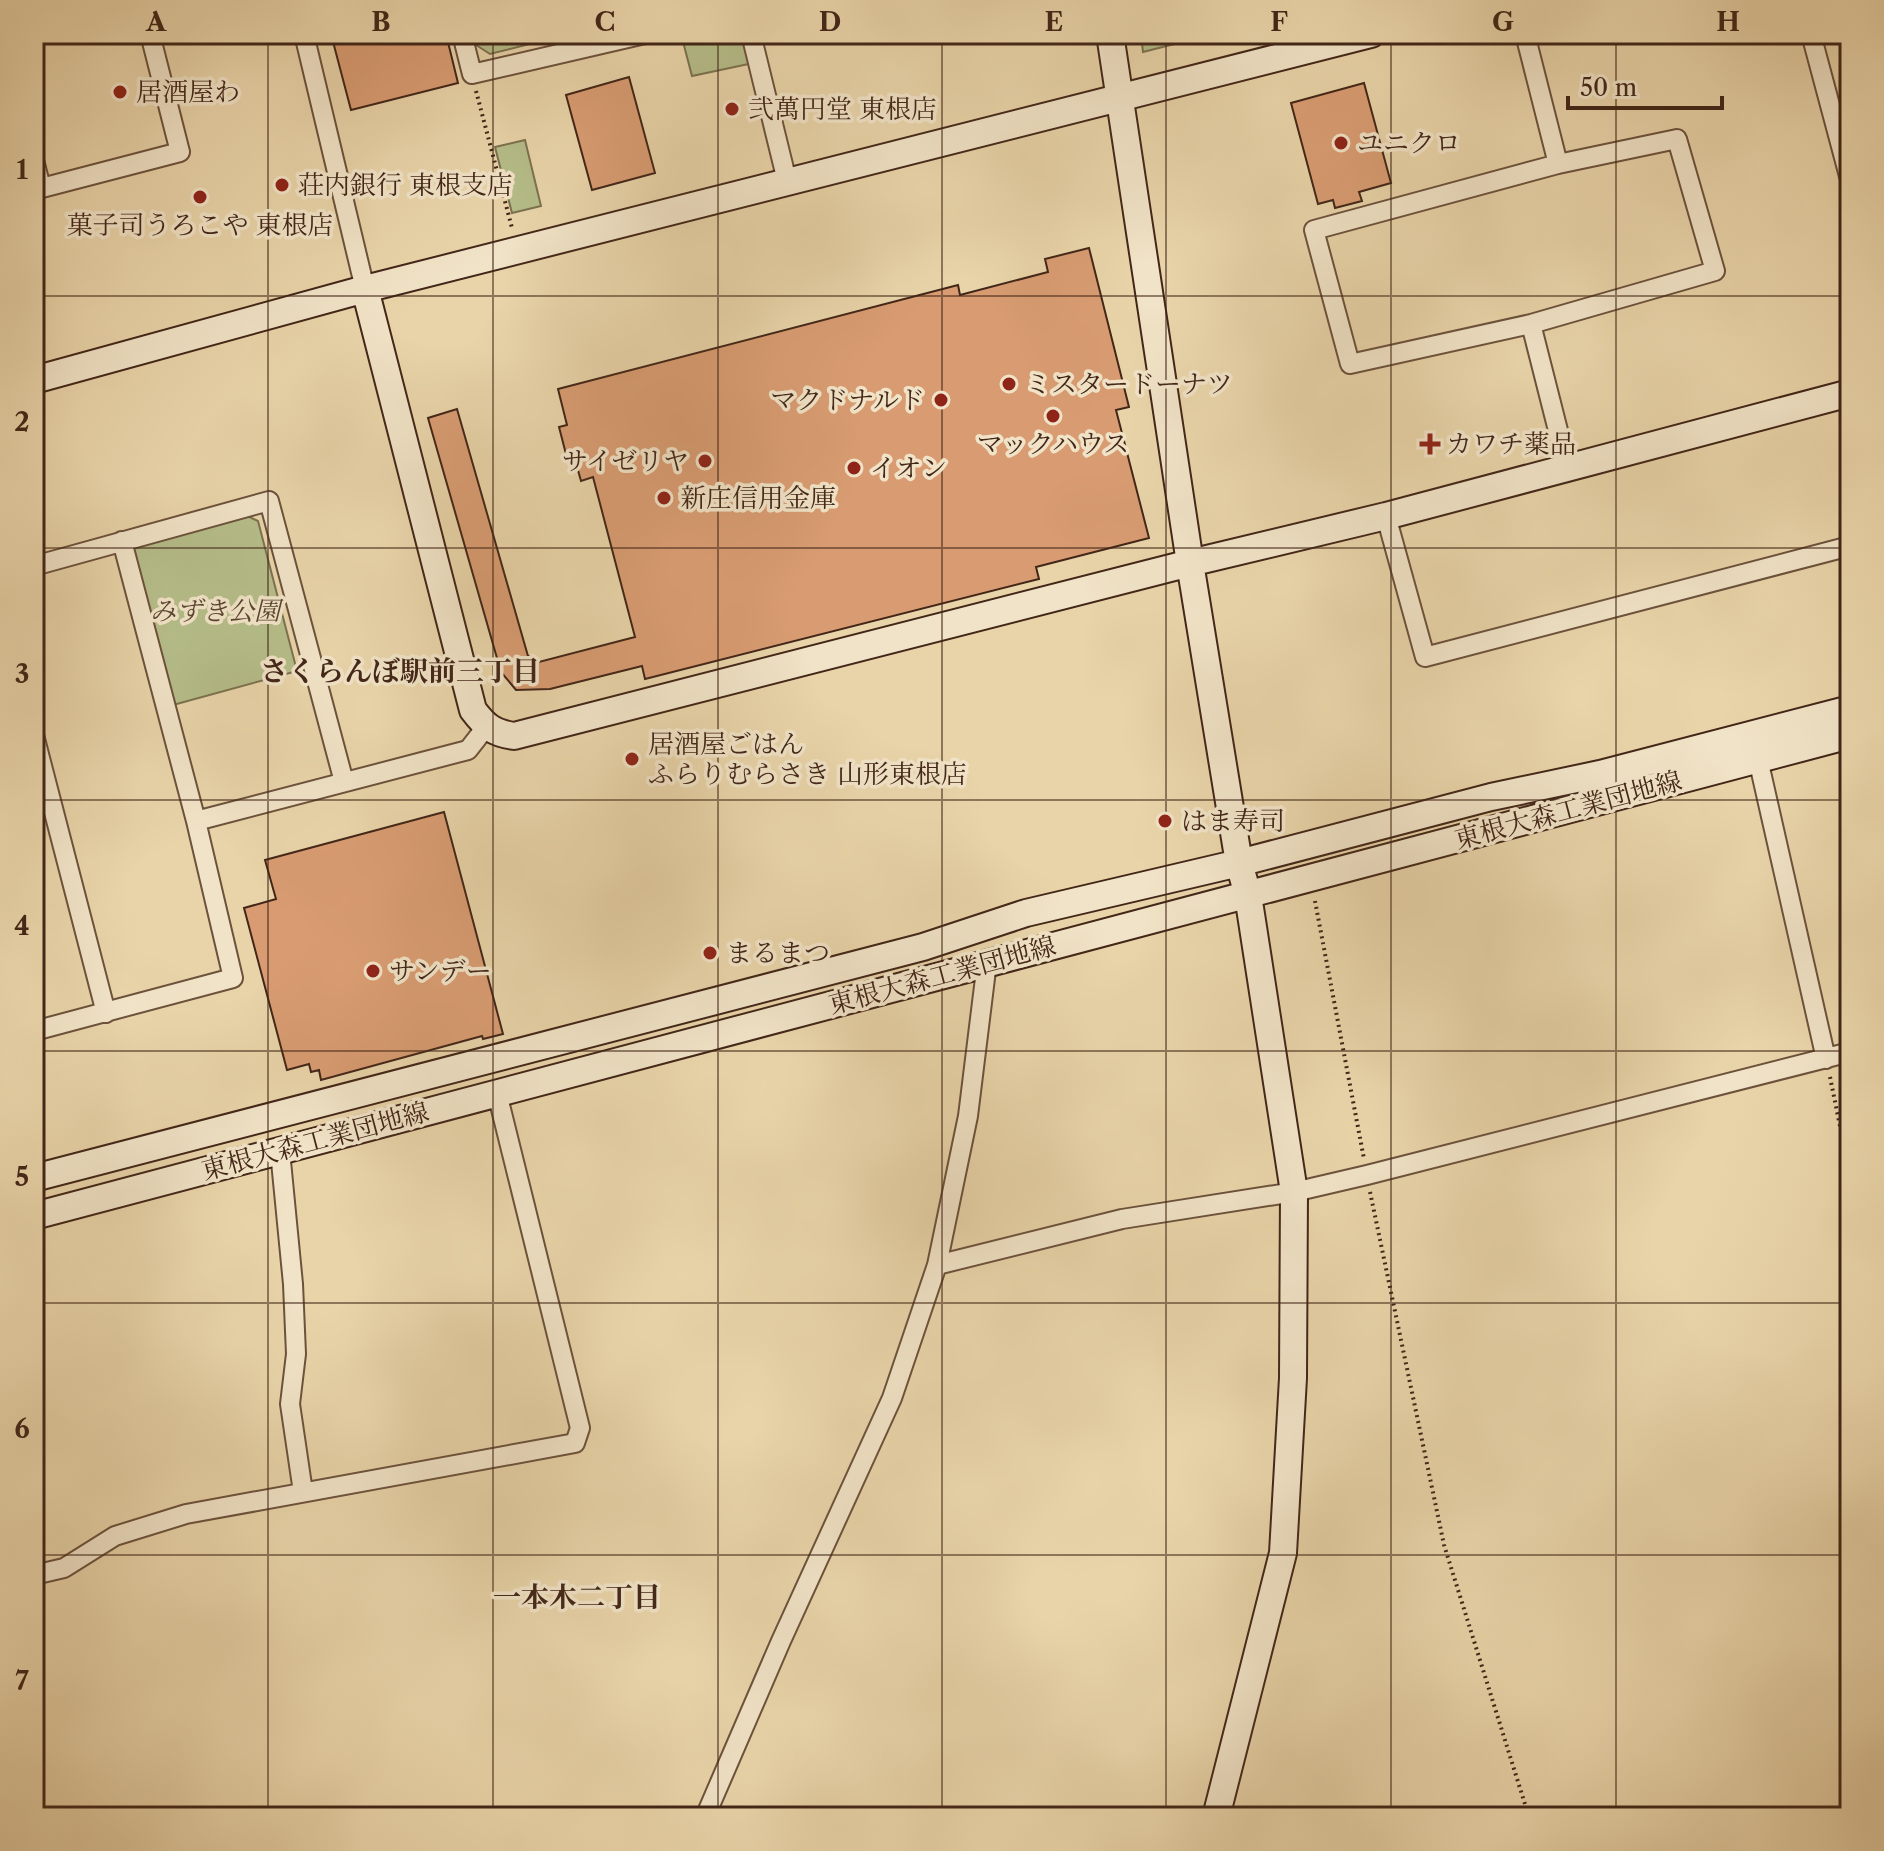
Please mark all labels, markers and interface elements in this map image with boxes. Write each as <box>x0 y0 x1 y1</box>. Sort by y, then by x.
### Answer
text: A <box>145 6 167 38</box>
text: B <box>371 6 391 38</box>
text: C <box>595 6 615 38</box>
text: D <box>819 6 841 38</box>
text: E <box>1045 6 1063 38</box>
text: F <box>1270 6 1288 38</box>
text: G <box>1492 6 1514 38</box>
text: H <box>1716 6 1740 38</box>
scale bar <box>1568 60 1722 110</box>
text: 50 m <box>1580 73 1637 102</box>
place label: 居酒屋わ <box>136 76 240 108</box>
marker: 居酒屋わ <box>111 83 129 101</box>
place label: 弐萬円堂 東根店 <box>748 93 937 125</box>
marker: 弐萬円堂 東根店 <box>723 100 741 118</box>
place label: ユニクロ <box>1357 127 1461 159</box>
marker: ユニクロ <box>1332 134 1350 152</box>
text: 1 <box>16 154 28 186</box>
place label: 荘内銀行 東根支店 <box>298 169 513 201</box>
marker: 荘内銀行 東根支店 <box>273 176 291 194</box>
marker: 菓子司うろこや 東根店 <box>191 188 209 206</box>
place label: 菓子司うろこや 東根店 <box>67 209 333 241</box>
place label: ミスタードーナツ <box>1025 368 1233 400</box>
marker: ミスタードーナツ <box>1000 375 1018 393</box>
place label: マクドナルド <box>770 384 925 416</box>
marker: マクドナルド <box>932 391 950 409</box>
text: 2 <box>14 406 30 438</box>
marker: マックハウス <box>1044 407 1062 425</box>
place label: マックハウス <box>977 428 1129 460</box>
place label: カワチ薬品 <box>1446 428 1576 460</box>
marker: カワチ薬品 <box>1421 435 1439 453</box>
place label: サイゼリヤ <box>562 445 689 477</box>
marker: サイゼリヤ <box>696 452 714 470</box>
place label: イオン <box>870 452 947 484</box>
marker: イオン <box>845 459 863 477</box>
place label: 新庄信用金庫 <box>680 482 836 514</box>
marker: 新庄信用金庫 <box>655 489 673 507</box>
park label: みずき公園 <box>150 595 284 627</box>
district label: さくらんぼ駅前三丁目 <box>260 654 540 688</box>
text: 3 <box>15 658 29 690</box>
place label: 居酒屋ごはん ふらりむらさき 山形東根店 <box>648 728 967 790</box>
marker: 居酒屋ごはん ふらりむらさき 山形東根店 <box>623 750 641 768</box>
street label: 東根大森工業団地線 <box>1451 764 1685 856</box>
place label: はま寿司 <box>1181 805 1285 837</box>
marker: はま寿司 <box>1156 812 1174 830</box>
text: 4 <box>14 910 30 942</box>
street label: 東根大森工業団地線 <box>825 929 1059 1021</box>
place label: まるまつ <box>726 937 830 969</box>
marker: まるまつ <box>701 944 719 962</box>
place label: サンデー <box>389 955 492 987</box>
marker: サンデー <box>364 962 382 980</box>
street label: 東根大森工業団地線 <box>198 1095 432 1187</box>
text: 5 <box>15 1161 29 1193</box>
text: 6 <box>14 1413 30 1445</box>
district label: 一本木二丁目 <box>493 1580 661 1614</box>
text: 7 <box>15 1665 29 1697</box>

